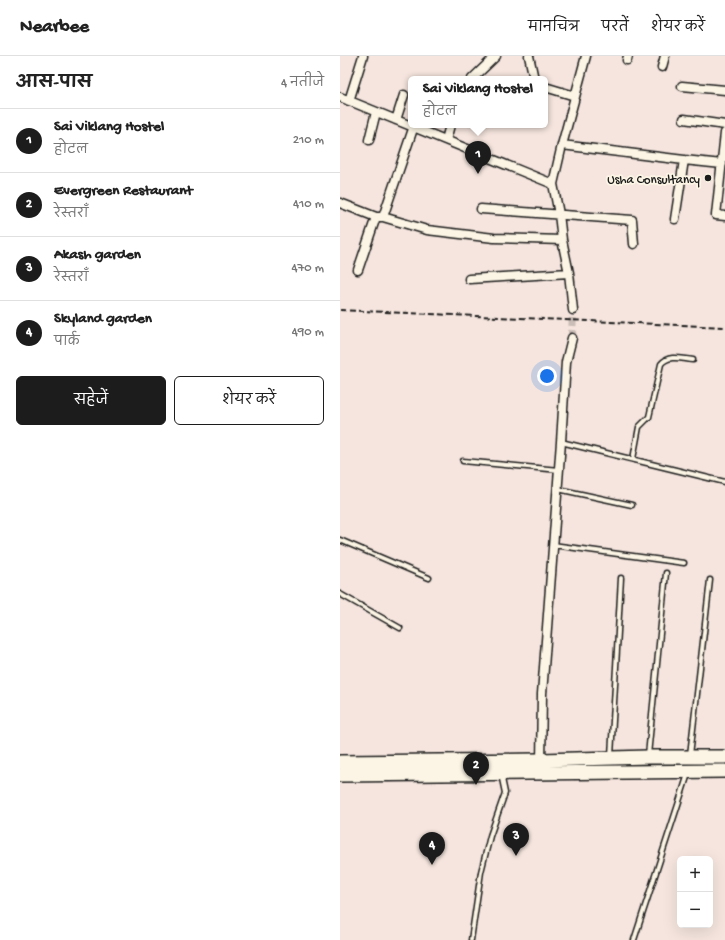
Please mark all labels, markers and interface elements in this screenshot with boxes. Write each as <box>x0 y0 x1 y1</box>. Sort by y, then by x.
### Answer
text: Nearbee <box>20 16 89 39</box>
text: मानचित्र <box>528 20 579 37</box>
text: परतें <box>601 20 629 37</box>
text: शेयर करें <box>651 20 705 37</box>
text: आस-पास <box>16 74 92 94</box>
text: 4 नतीजे <box>281 76 324 91</box>
popup <box>408 76 548 128</box>
text: Sai Viklang Hostel <box>423 80 533 98</box>
text: होटल <box>423 105 457 120</box>
text: Sai Viklang Hostel <box>54 118 164 136</box>
text: 1 <box>26 133 32 148</box>
text: 210 m <box>293 133 324 148</box>
pin: 1 <box>465 141 491 174</box>
text: होटल <box>54 143 88 158</box>
place label: Usha Consultancy <box>607 173 701 188</box>
marker: Usha Consultancy <box>703 173 713 183</box>
text: Evergreen Restaurant <box>54 182 193 200</box>
text: 2 <box>26 197 32 212</box>
text: 410 m <box>293 197 324 212</box>
text: रेस्तराँ <box>54 207 89 222</box>
text: Akash garden <box>54 246 141 264</box>
text: 3 <box>26 261 32 276</box>
text: 470 m <box>291 261 324 276</box>
text: रेस्तराँ <box>54 271 89 286</box>
text: Skyland garden <box>54 310 152 328</box>
text: 4 <box>26 325 32 340</box>
text: 490 m <box>292 325 324 340</box>
text: पार्क <box>54 335 80 350</box>
your location <box>537 366 557 386</box>
button: सहेजें <box>16 376 166 425</box>
button: शेयर करें <box>174 376 324 425</box>
pin: 2 <box>463 752 489 785</box>
pin: 3 <box>503 823 529 856</box>
pin: 4 <box>419 832 445 865</box>
map controls <box>677 856 713 928</box>
button: + <box>677 856 713 892</box>
button: − <box>677 892 713 928</box>

